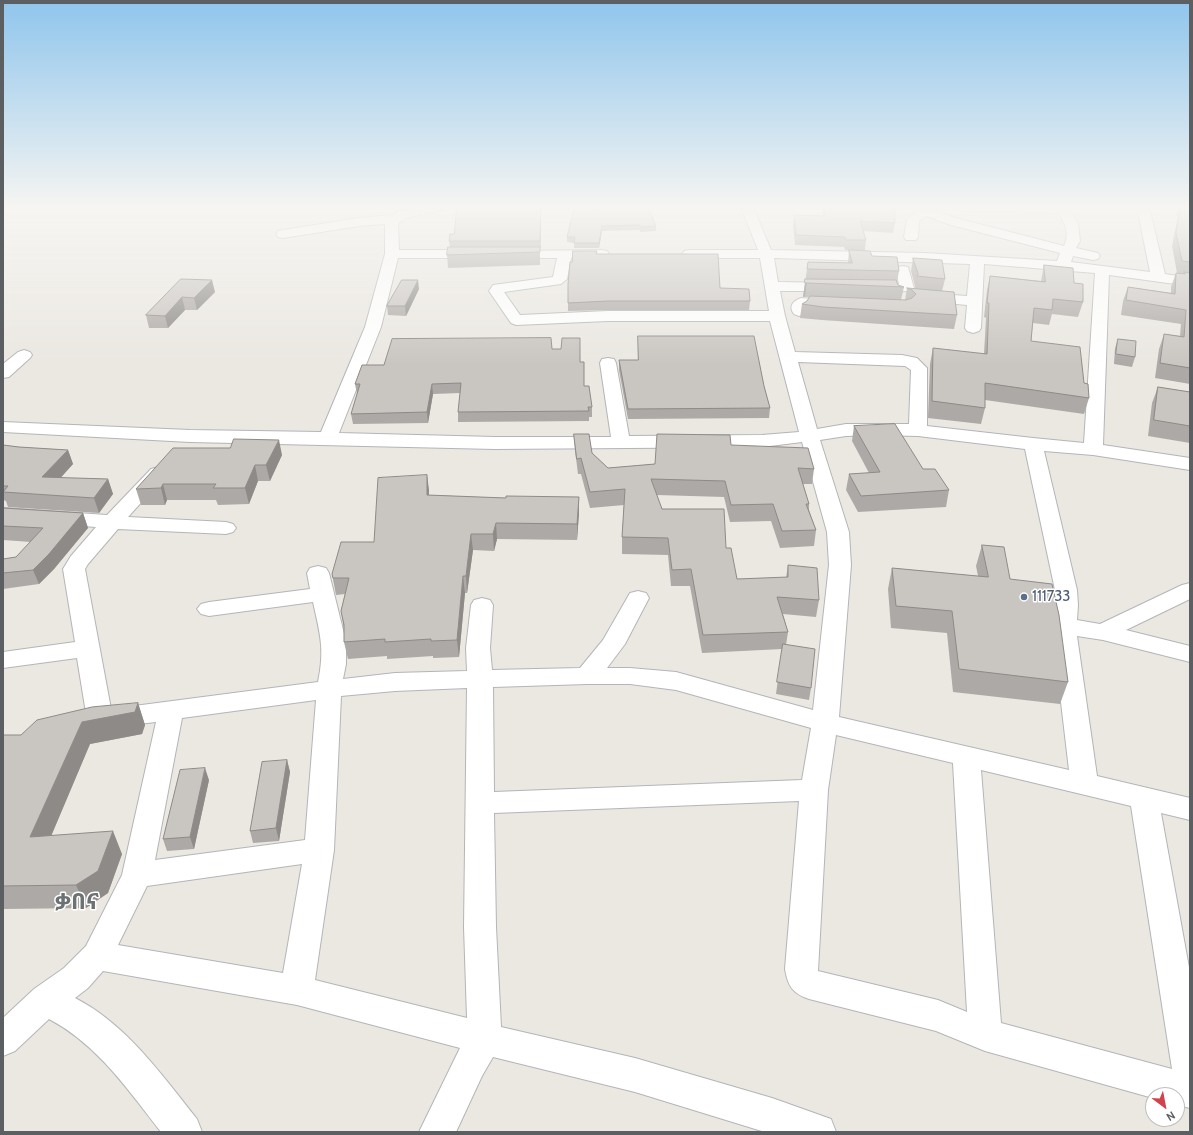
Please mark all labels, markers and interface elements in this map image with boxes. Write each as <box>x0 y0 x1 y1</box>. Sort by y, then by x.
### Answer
place label: 111733 <box>1032 588 1070 606</box>
marker: 111733 <box>1019 592 1029 602</box>
district label: ቃበና <box>55 888 99 916</box>
north arrow <box>1145 1087 1185 1127</box>
text: N <box>1164 1108 1178 1124</box>

